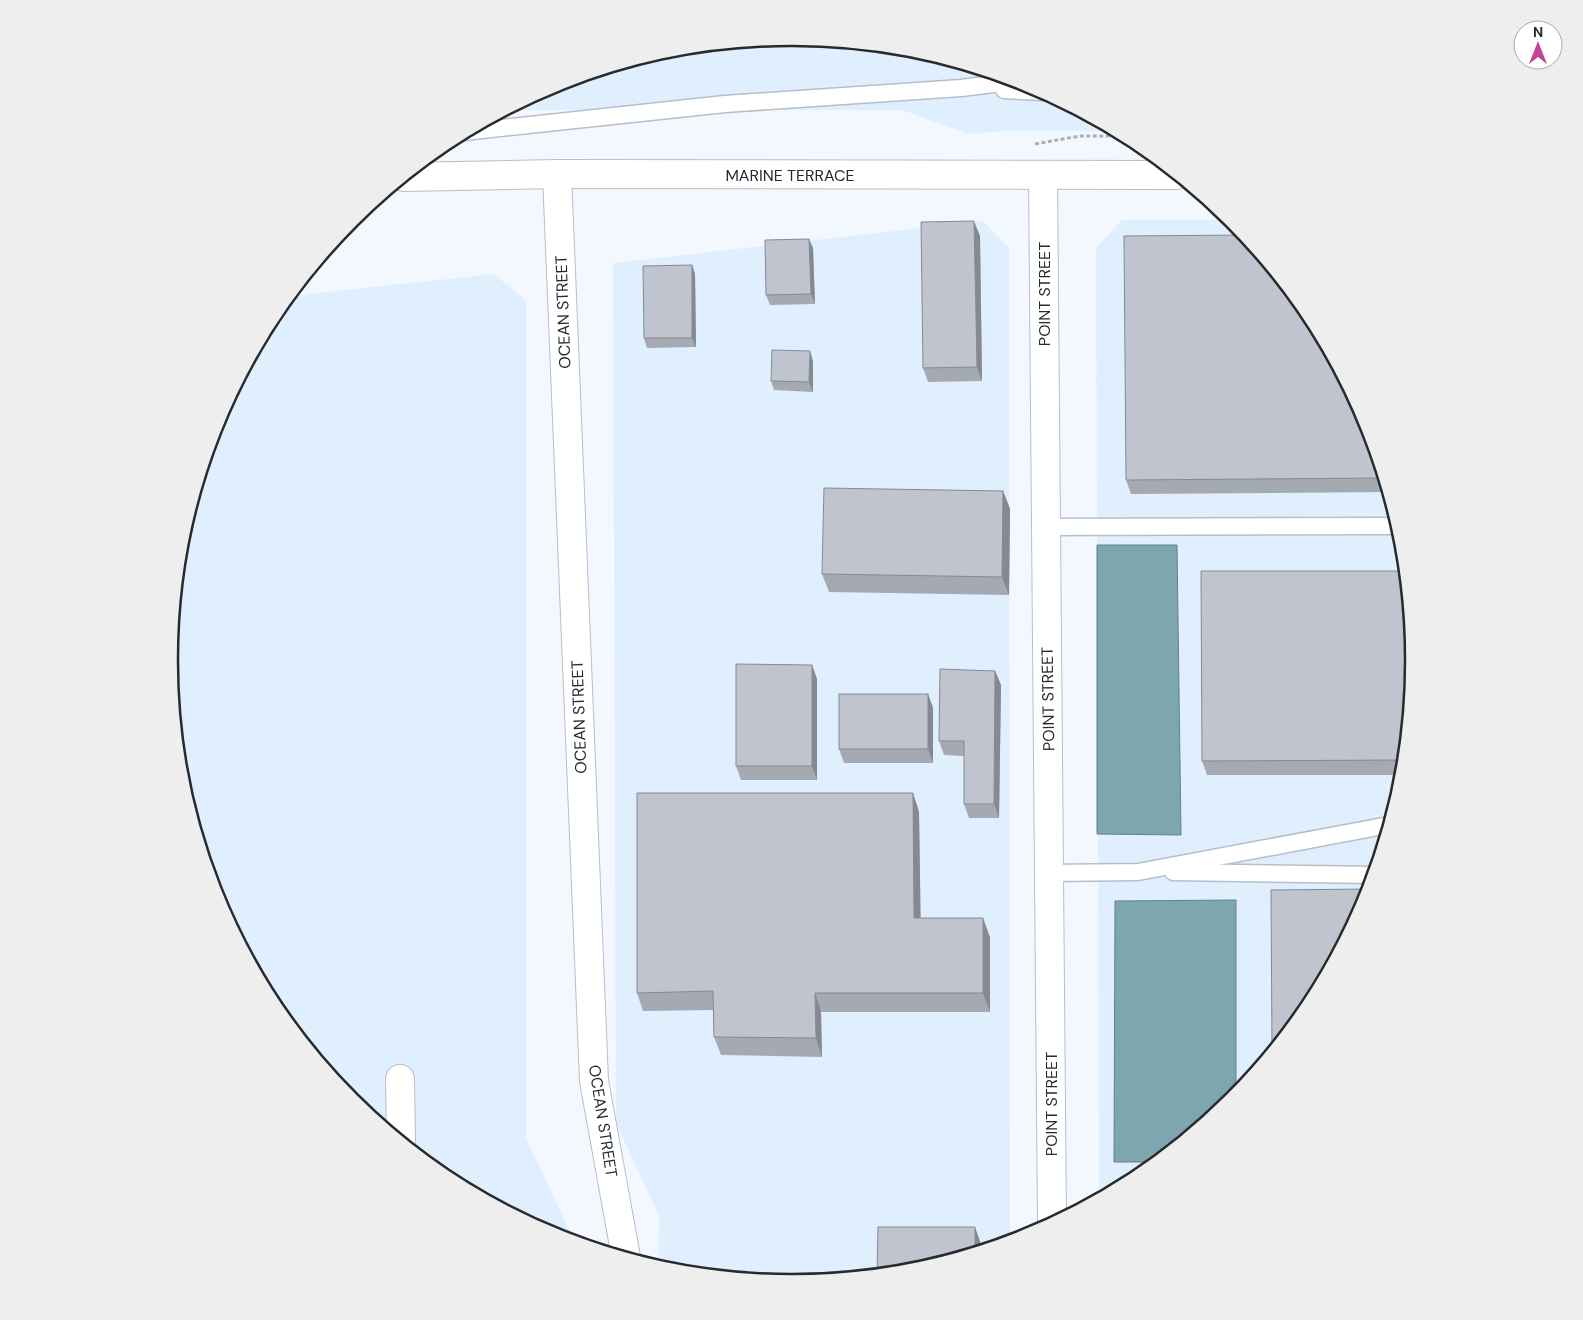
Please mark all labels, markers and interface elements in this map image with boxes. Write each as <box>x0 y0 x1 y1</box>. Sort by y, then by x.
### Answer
north arrow <box>1513 20 1563 70</box>
text: N <box>1533 23 1543 41</box>
street label: MARINE TERRACE <box>725 165 855 186</box>
street label: POINT STREET <box>1034 242 1055 346</box>
street label: OCEAN STREET <box>551 255 575 369</box>
street label: POINT STREET <box>1037 647 1059 751</box>
street label: OCEAN STREET <box>567 660 591 774</box>
street label: POINT STREET <box>1041 1052 1062 1156</box>
street label: OCEAN STREET <box>584 1063 622 1179</box>

